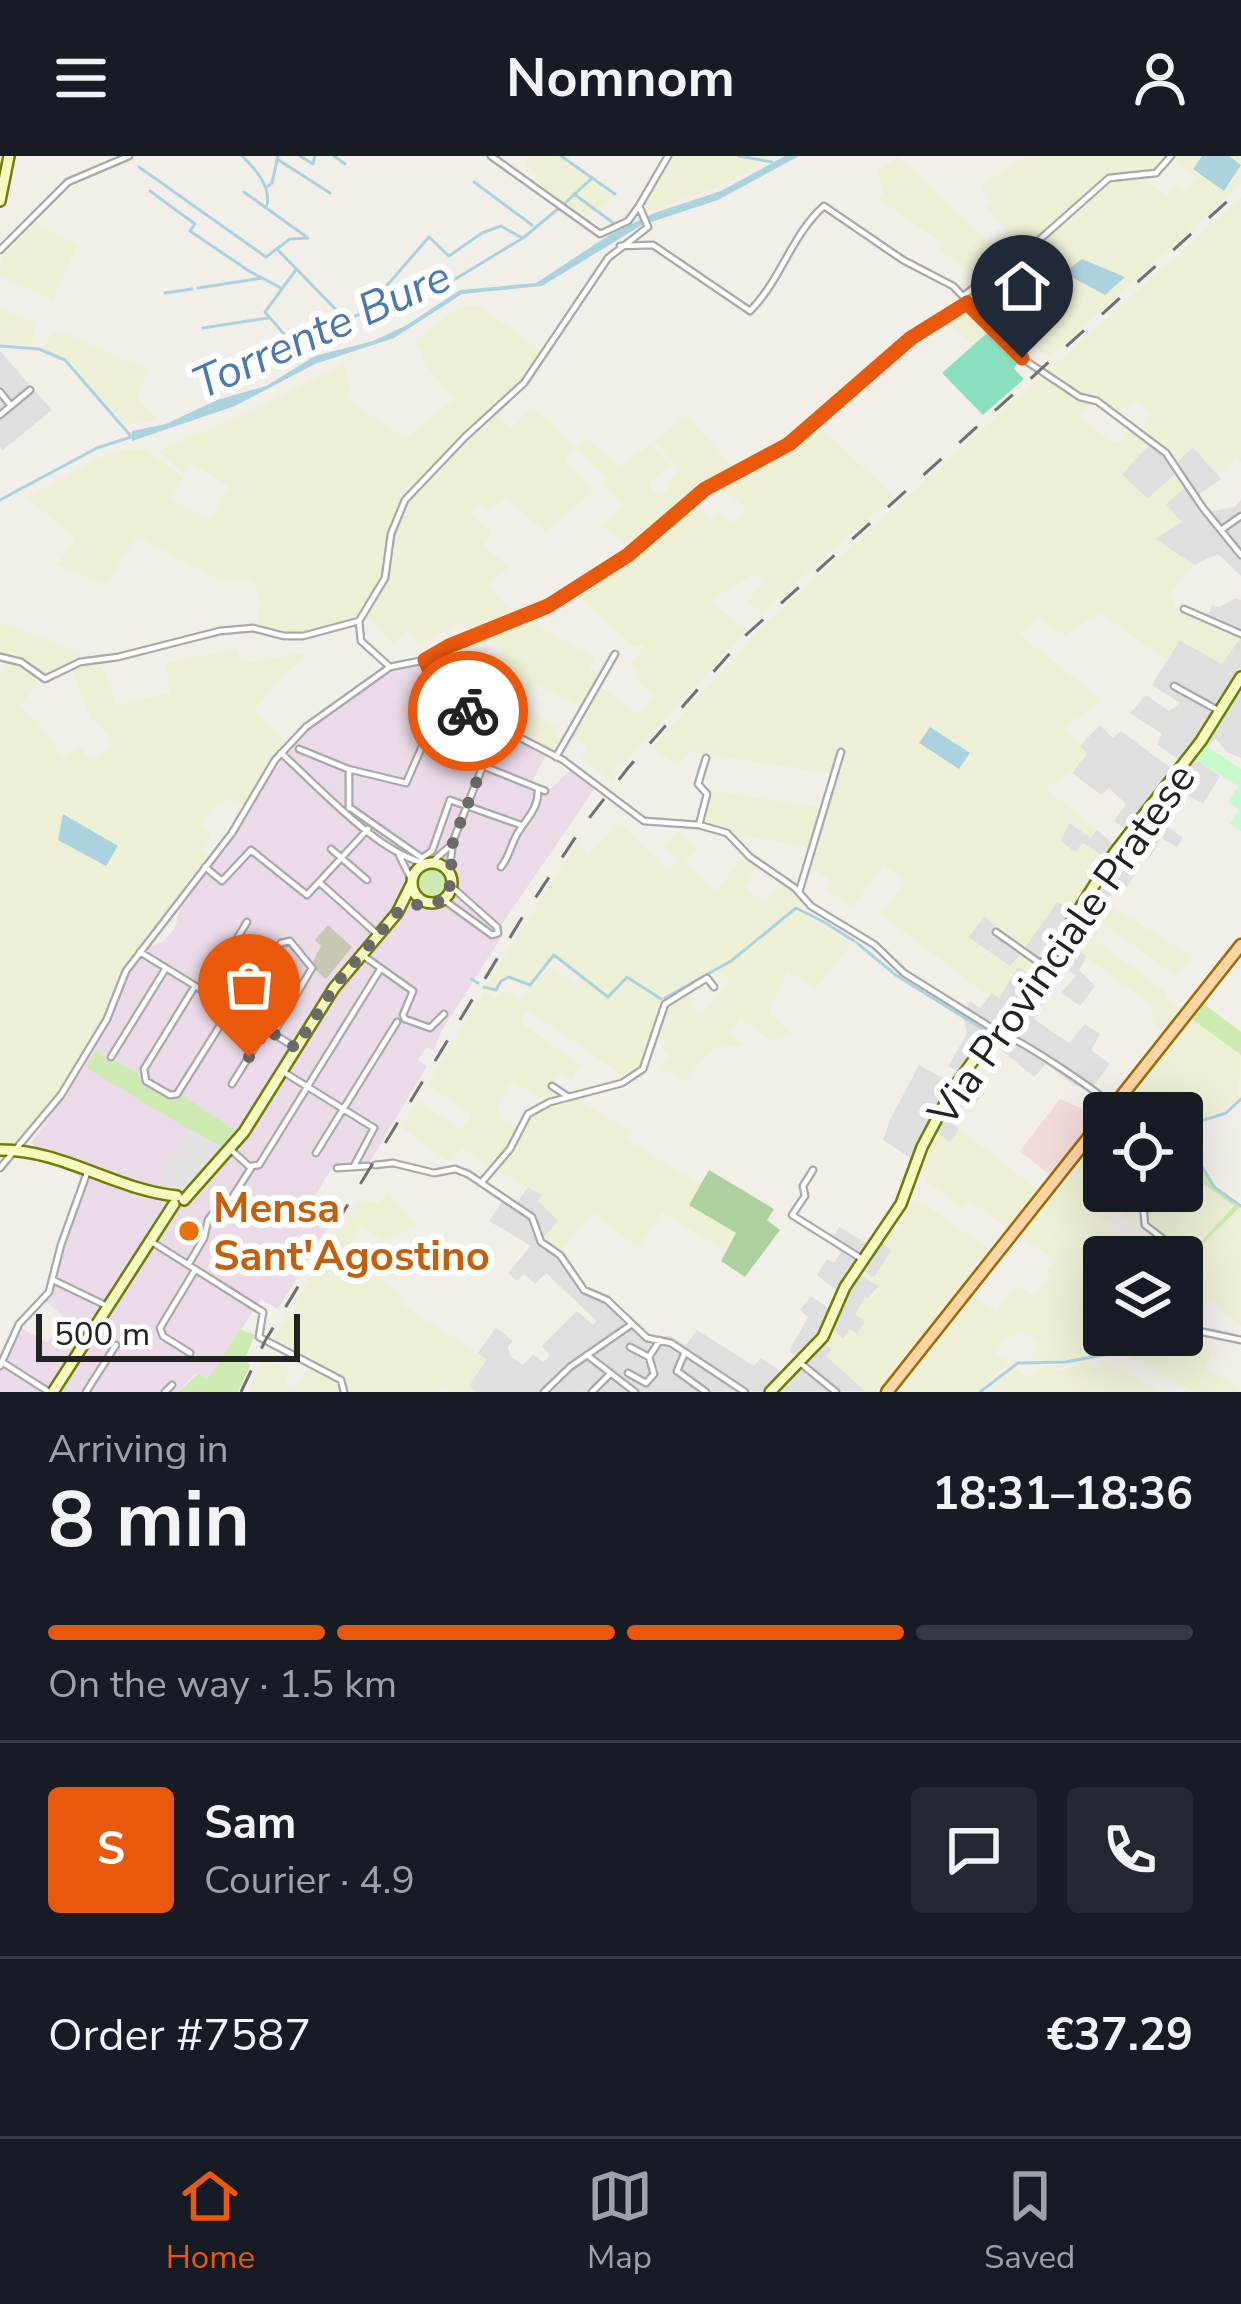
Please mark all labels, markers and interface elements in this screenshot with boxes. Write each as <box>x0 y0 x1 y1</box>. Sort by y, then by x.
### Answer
text: Nomnom <box>506 41 735 115</box>
icon: menu <box>48 45 114 111</box>
icon: person <box>1127 45 1193 111</box>
pin <box>971 235 1073 358</box>
water label: Torrente Bure <box>183 246 460 414</box>
icon: home <box>989 253 1055 319</box>
courier <box>408 651 528 771</box>
icon: bike <box>435 678 501 744</box>
street label: Via Provinciale Pratese <box>915 752 1209 1138</box>
pin <box>198 934 300 1057</box>
icon: bag <box>216 952 282 1018</box>
map controls <box>1083 1092 1203 1356</box>
button: locate <box>1083 1092 1203 1212</box>
place label: Mensa Sant'Agostino <box>213 1180 490 1285</box>
marker: Mensa Sant'Agostino <box>176 1218 202 1244</box>
button: layers <box>1083 1236 1203 1356</box>
scale bar <box>36 1308 300 1361</box>
text: 500 m <box>54 1312 150 1357</box>
text: Arriving in <box>48 1423 229 1476</box>
text: 18:31–18:36 <box>932 1464 1193 1525</box>
text: 8 min <box>48 1467 250 1574</box>
text: On the way · 1.5 km <box>48 1658 397 1711</box>
button: chat <box>911 1787 1037 1913</box>
button: phone <box>1067 1787 1193 1913</box>
text: Sam <box>204 1793 296 1854</box>
text: S <box>97 1819 125 1880</box>
text: Courier · 4.9 <box>204 1854 415 1907</box>
text: Order #7587 <box>48 2005 311 2066</box>
text: €37.29 <box>1047 2005 1193 2066</box>
tab: Home <box>166 2163 255 2280</box>
tab: Map <box>587 2163 653 2280</box>
tab: Saved <box>984 2163 1075 2280</box>

